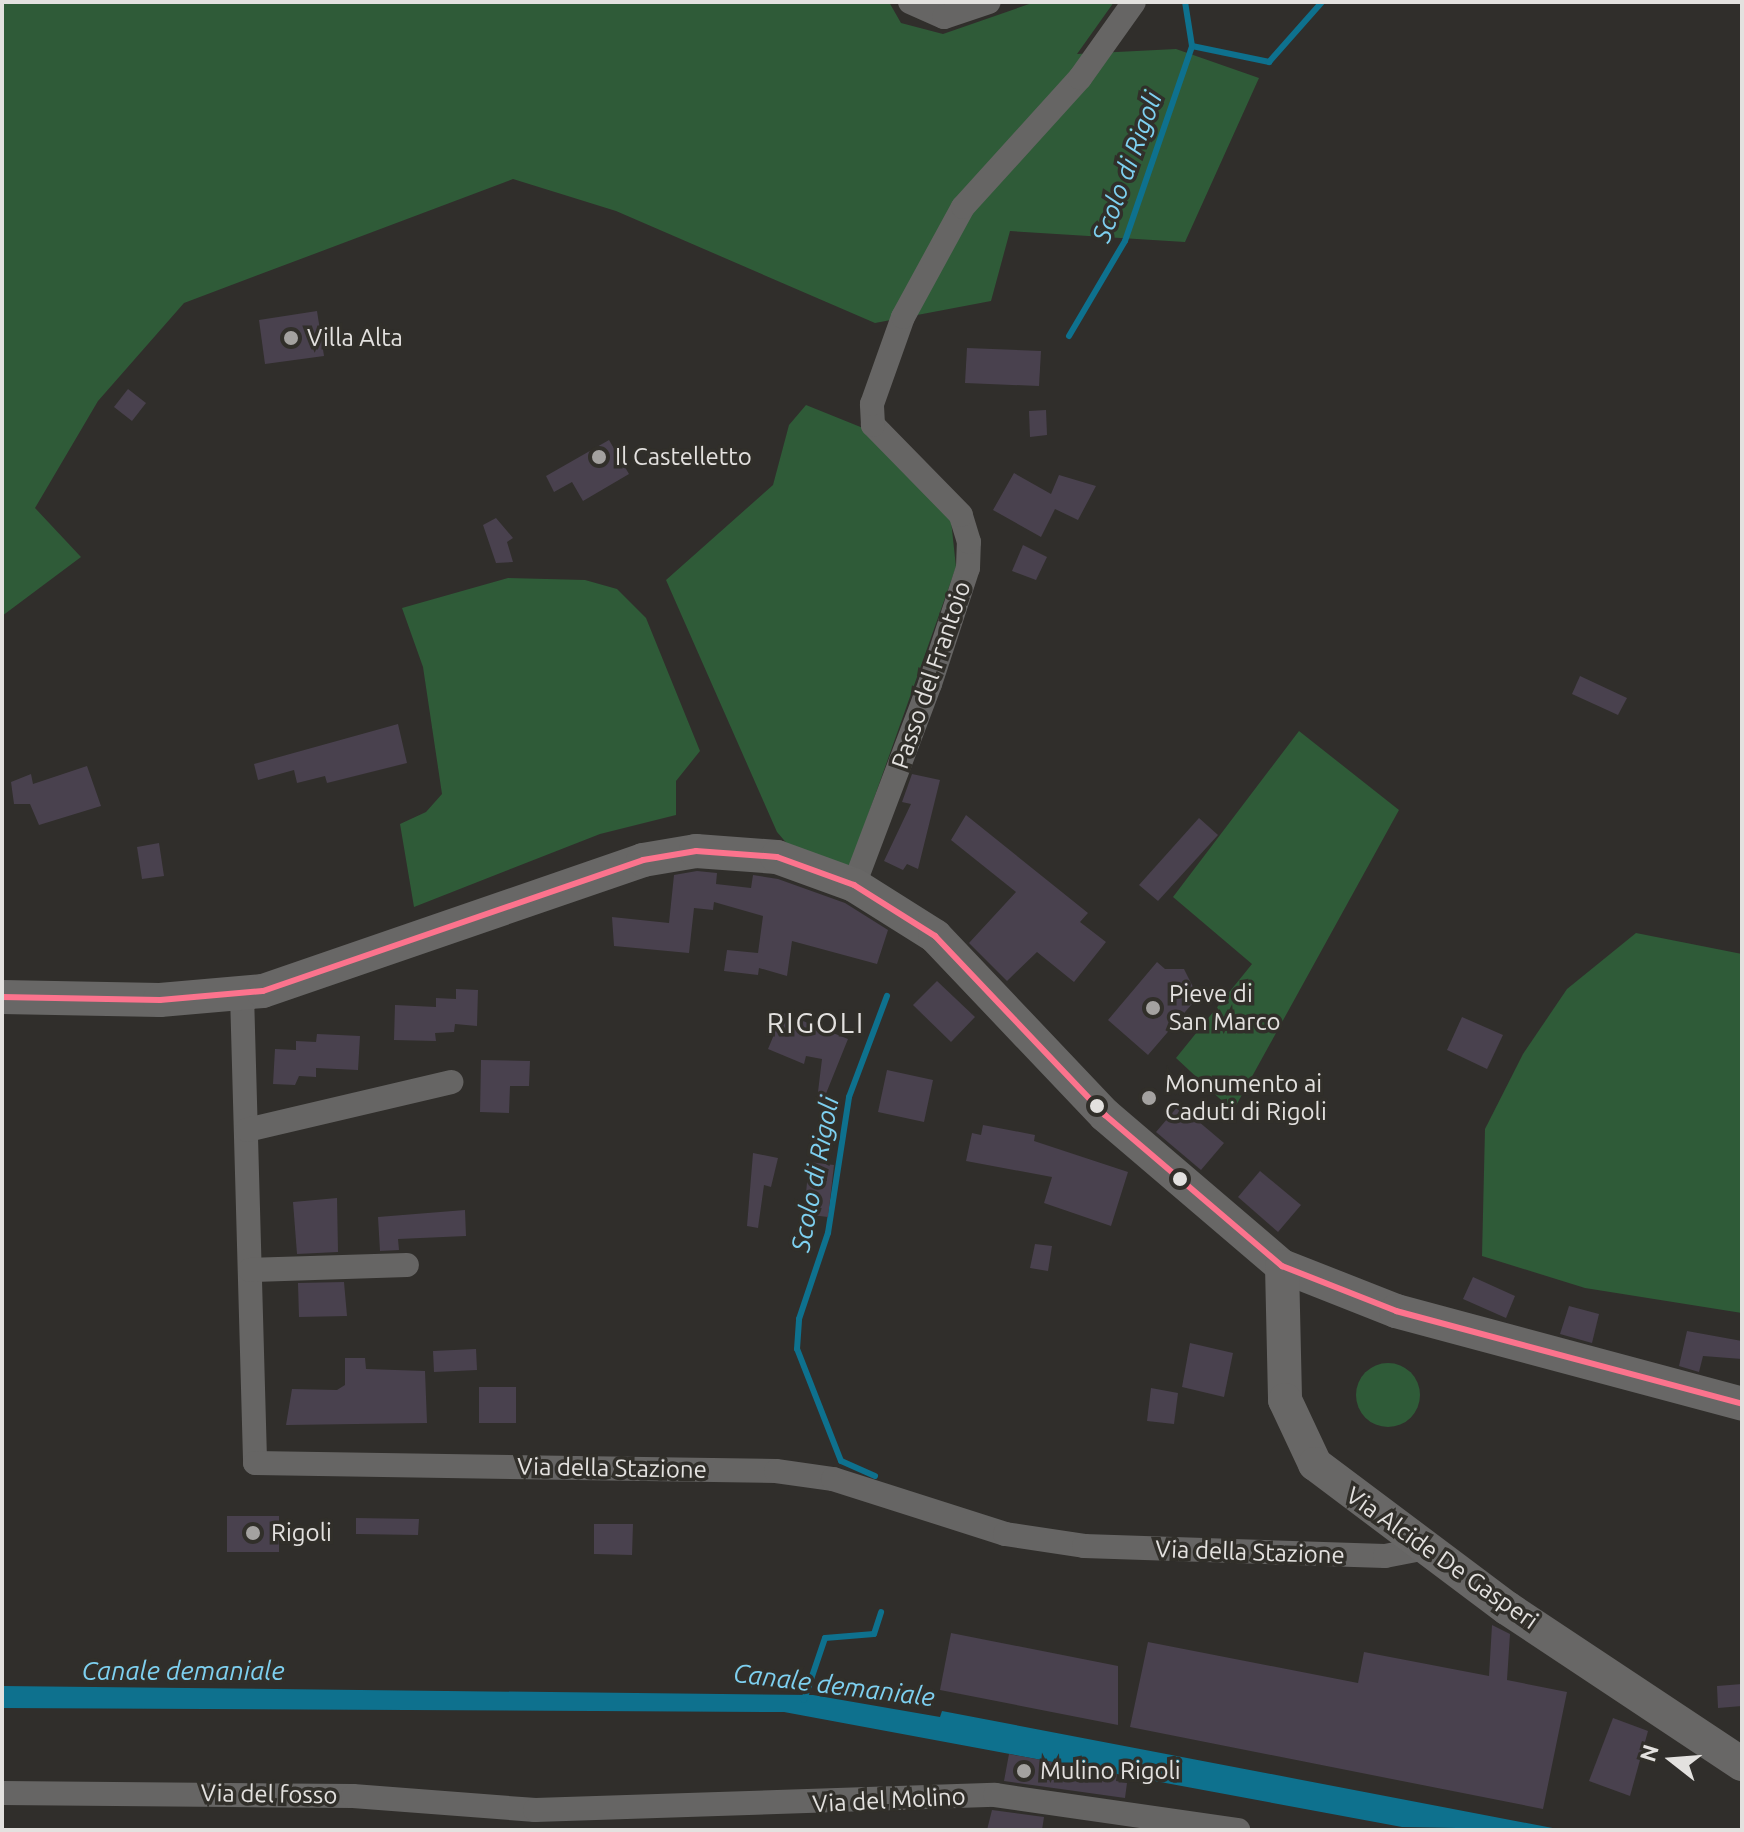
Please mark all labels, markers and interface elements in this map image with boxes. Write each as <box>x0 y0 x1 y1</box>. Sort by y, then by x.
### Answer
water label: Scolo di Rigoli <box>1085 88 1169 246</box>
place label: Villa Alta <box>307 324 403 352</box>
marker: Villa Alta <box>282 329 300 347</box>
place label: Il Castelletto <box>615 443 752 471</box>
marker: Il Castelletto <box>590 448 608 466</box>
street label: Passo del Frantoio <box>885 577 977 773</box>
place label: Pieve di San Marco <box>1169 980 1281 1036</box>
marker: Pieve di San Marco <box>1144 999 1162 1017</box>
district label: RIGOLI <box>767 1006 865 1040</box>
place label: Monumento ai Caduti di Rigoli <box>1165 1070 1327 1126</box>
marker: Monumento ai Caduti di Rigoli <box>1140 1089 1158 1107</box>
water label: Scolo di Rigoli <box>785 1094 845 1254</box>
unlabelled marker <box>1089 1098 1105 1114</box>
unlabelled marker <box>1172 1171 1188 1187</box>
street label: Via della Stazione <box>517 1452 707 1484</box>
street label: Via Alcide De Gasperi <box>1340 1481 1544 1635</box>
place label: Rigoli <box>271 1519 332 1547</box>
marker: Rigoli <box>242 1522 264 1544</box>
street label: Via della Stazione <box>1155 1534 1345 1570</box>
water label: Canale demaniale <box>82 1655 284 1687</box>
water label: Canale demaniale <box>731 1657 937 1713</box>
north arrow <box>1632 1720 1712 1800</box>
text: N <box>1634 1741 1663 1764</box>
place label: Mulino Rigoli <box>1040 1757 1181 1785</box>
marker: Mulino Rigoli <box>1015 1762 1033 1780</box>
street label: Via del fosso <box>200 1778 338 1810</box>
street label: Via del Molino <box>812 1782 966 1818</box>

